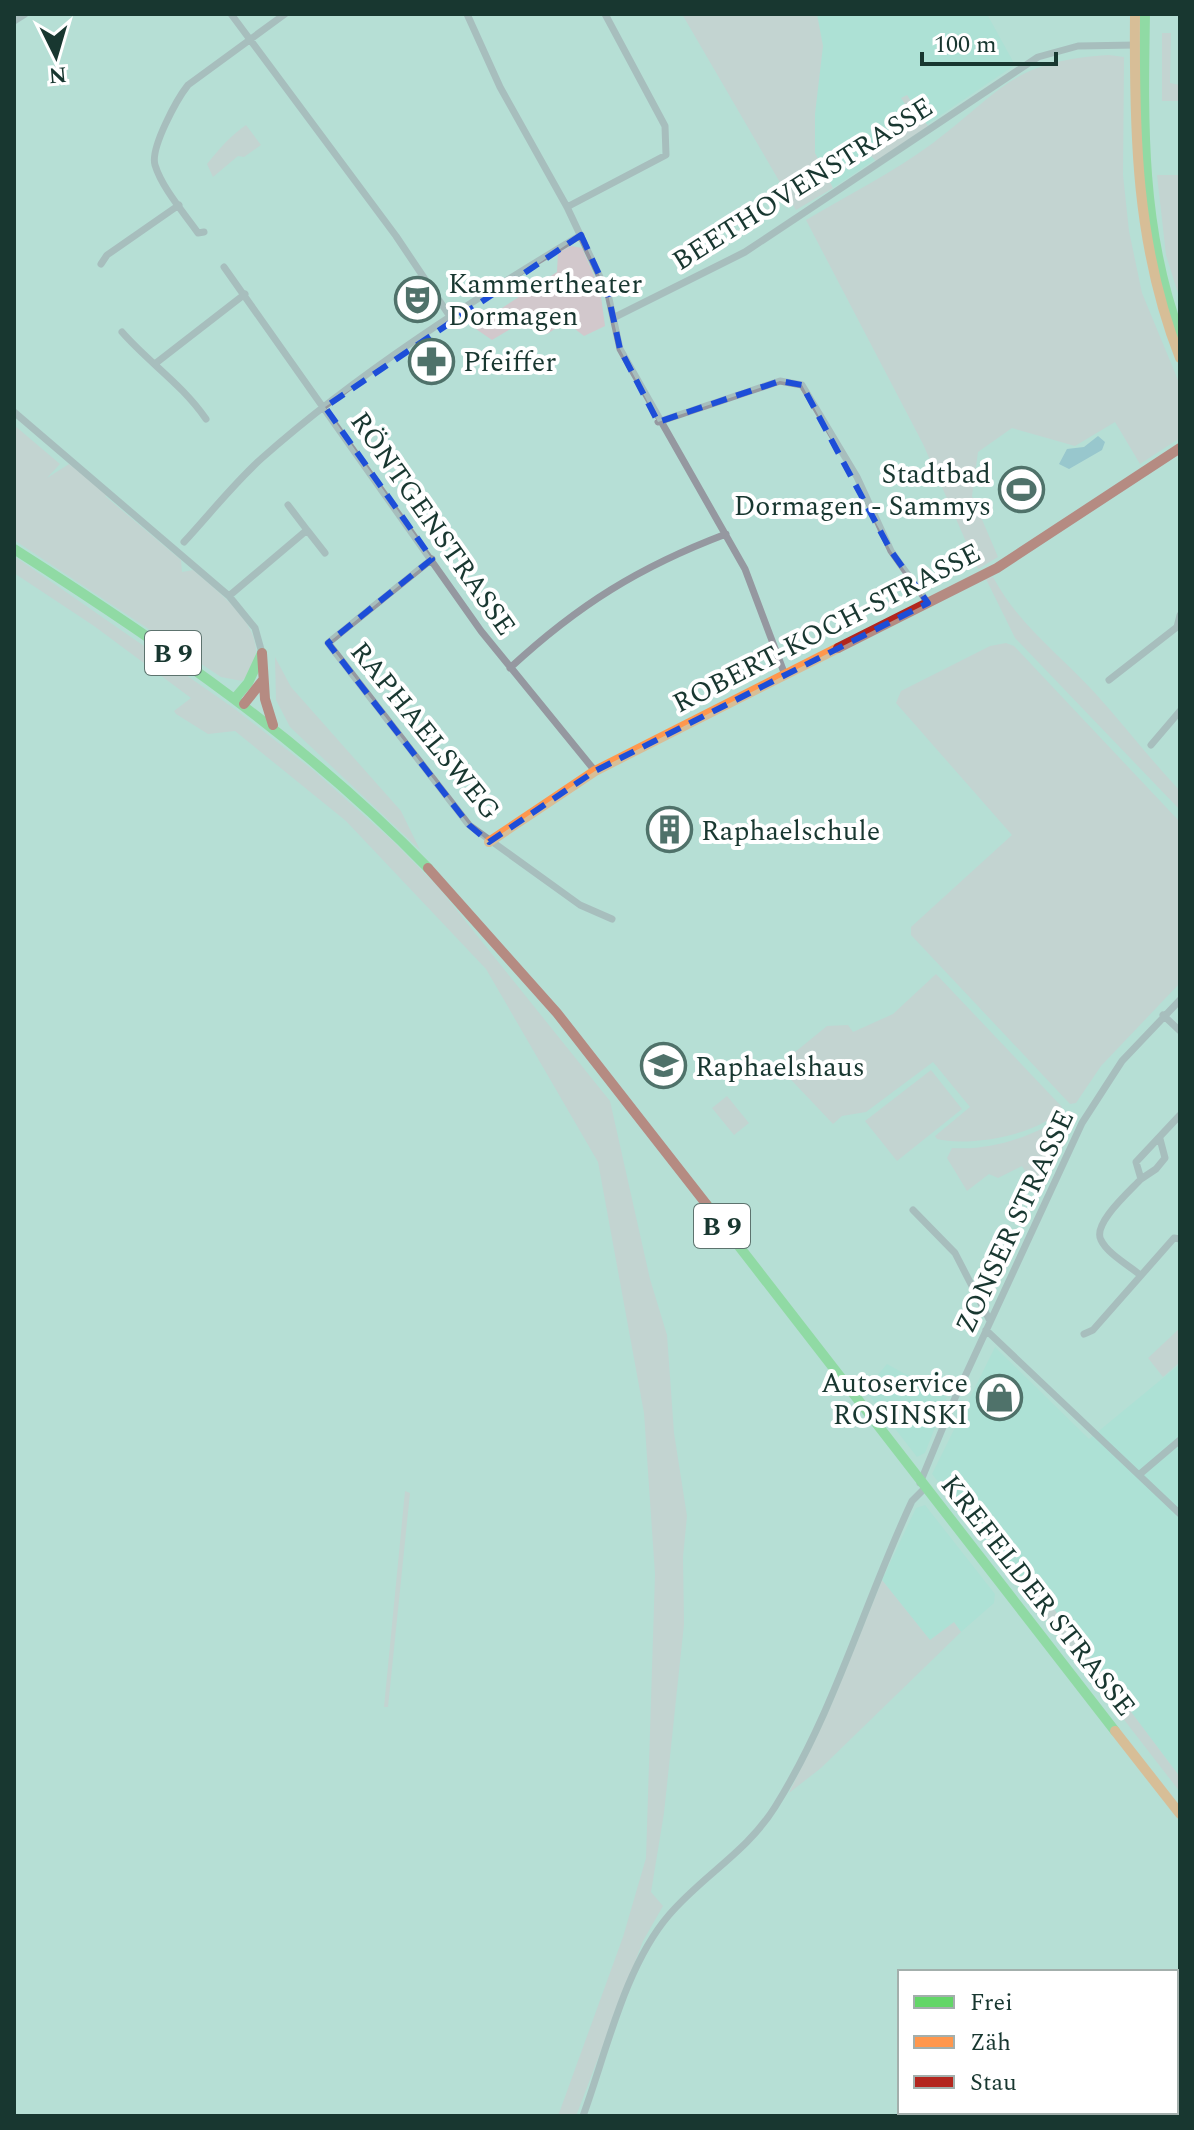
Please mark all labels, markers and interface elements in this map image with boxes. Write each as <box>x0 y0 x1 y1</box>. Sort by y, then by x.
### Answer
north arrow <box>16 16 96 96</box>
scale bar <box>922 16 1056 66</box>
text: 100 m <box>934 27 997 63</box>
text: N <box>47 57 68 92</box>
street label: BEETHOVENSTRASSE <box>664 86 942 282</box>
place label: Kammertheater Dormagen <box>448 263 642 338</box>
theatre icon: Kammertheater Dormagen <box>393 275 441 323</box>
pharmacy icon: Pfeiffer <box>408 337 456 385</box>
place label: Pfeiffer <box>463 341 556 384</box>
street label: RÖNTGENSTRASSE <box>339 403 527 645</box>
place label: Stadtbad Dormagen - Sammys <box>734 453 991 528</box>
sports icon: Stadtbad Dormagen - Sammys <box>998 465 1046 513</box>
street label: ROBERT-KOCH-STRASSE <box>665 532 988 725</box>
road number: B 9 <box>145 631 201 675</box>
street label: RAPHAELSWEG <box>339 632 510 830</box>
building icon: Raphaelschule <box>646 806 694 854</box>
place label: Raphaelschule <box>701 810 880 853</box>
school or university icon: Raphaelshaus <box>640 1042 688 1090</box>
place label: Raphaelshaus <box>695 1046 865 1089</box>
street label: ZONSER STRASSE <box>945 1103 1086 1341</box>
road number: B 9 <box>694 1204 750 1248</box>
place label: Autoservice ROSINSKI <box>821 1362 968 1437</box>
shop icon: Autoservice ROSINSKI <box>975 1374 1023 1422</box>
street label: KREFELDER STRASSE <box>930 1466 1146 1726</box>
legend <box>898 1970 1178 2114</box>
text: Frei <box>970 1985 1013 2021</box>
text: Zäh <box>970 2025 1011 2061</box>
text: Stau <box>970 2065 1017 2101</box>

